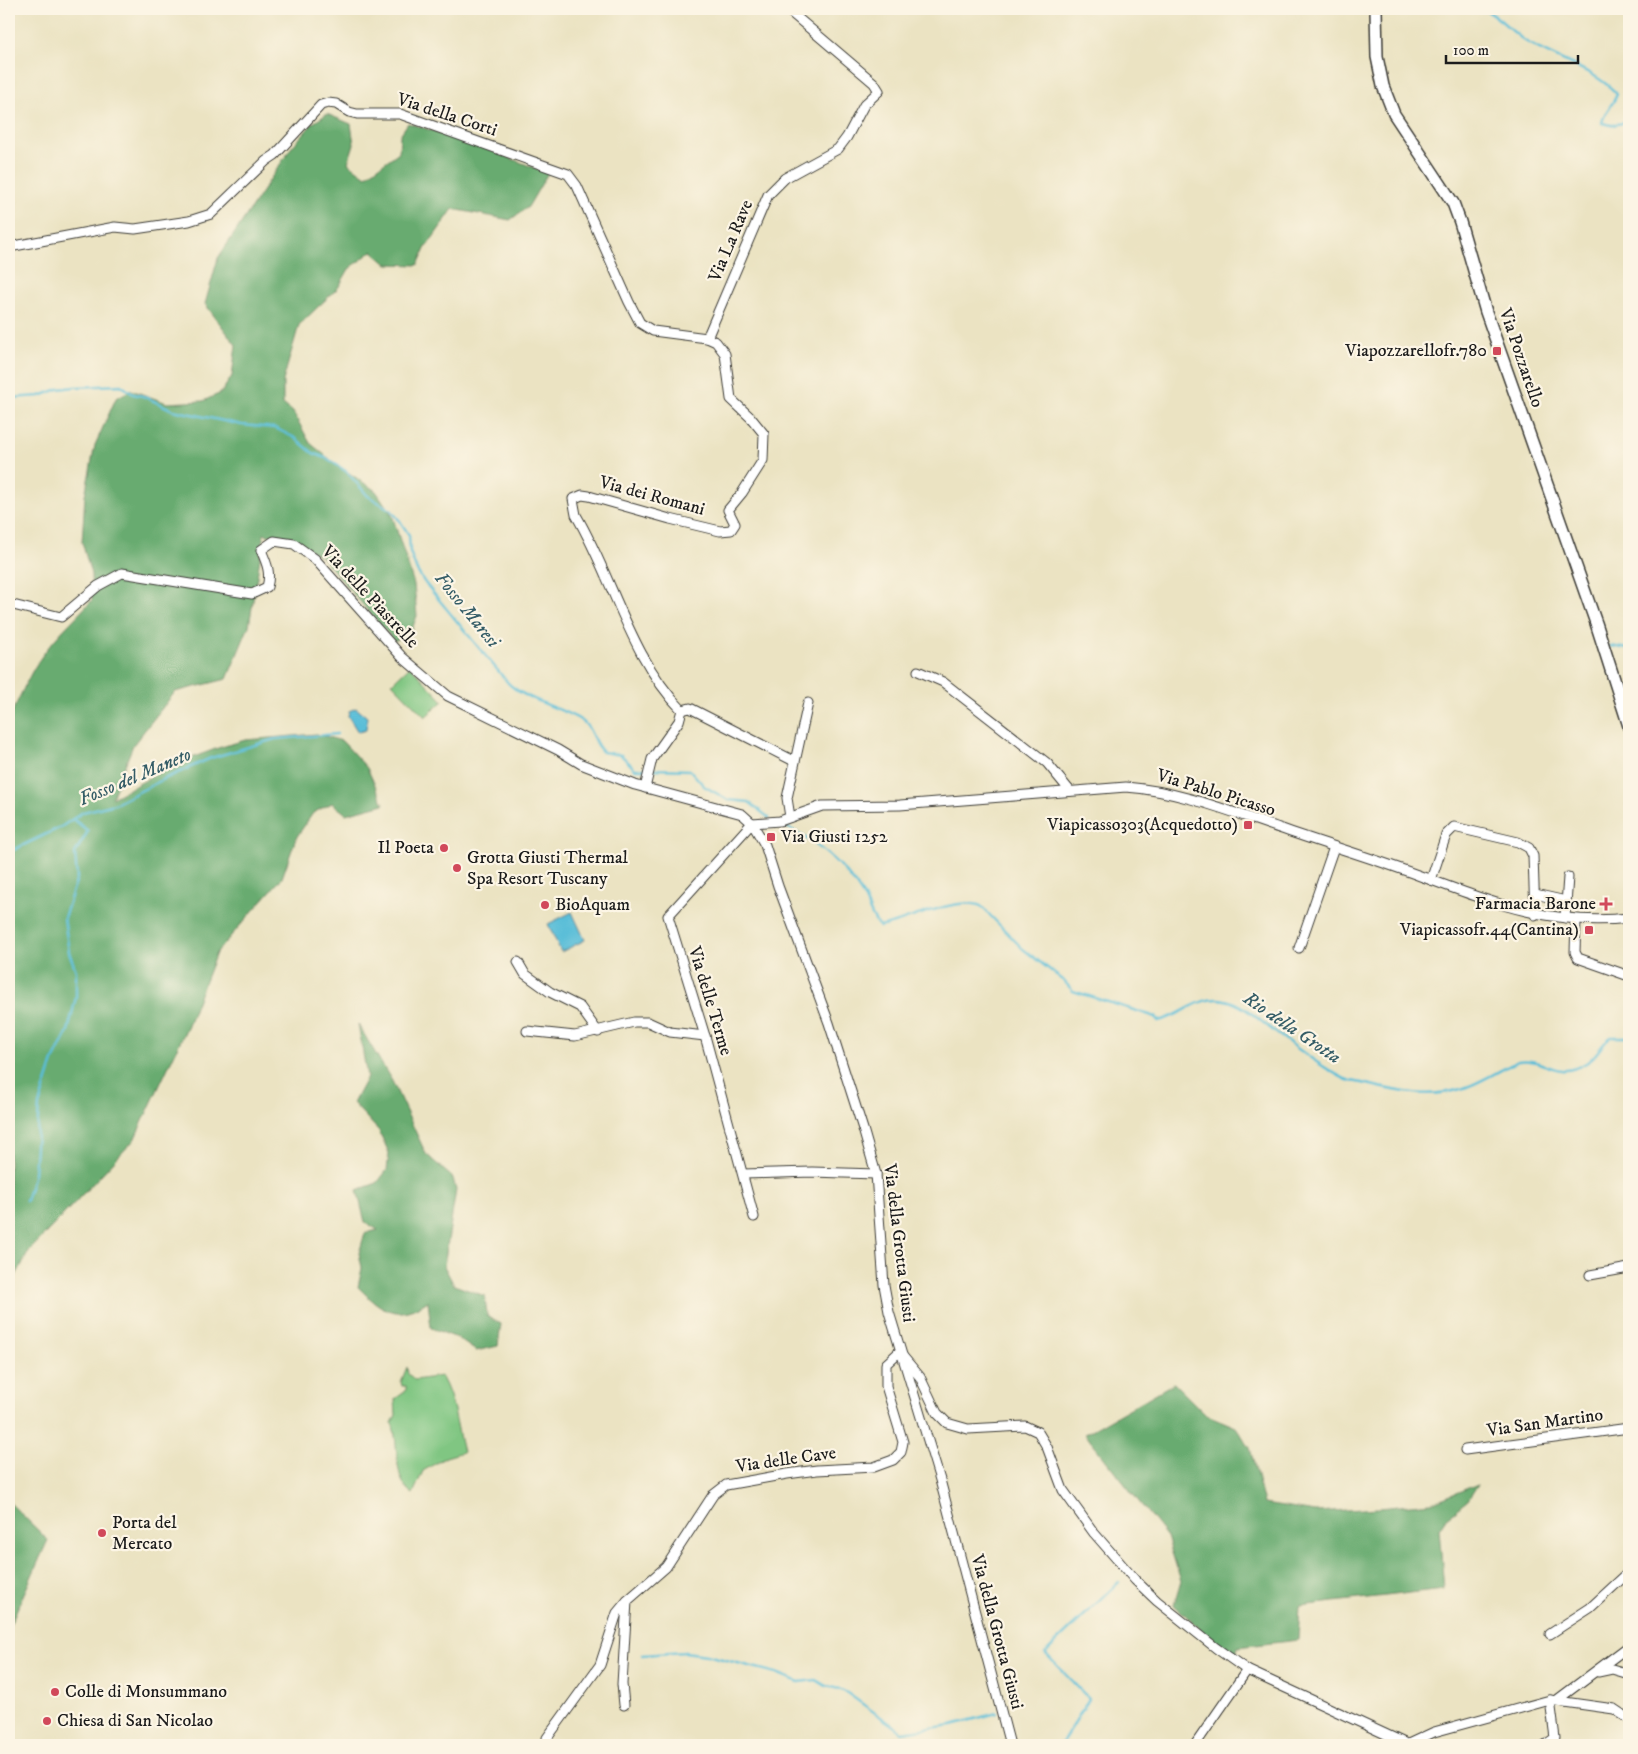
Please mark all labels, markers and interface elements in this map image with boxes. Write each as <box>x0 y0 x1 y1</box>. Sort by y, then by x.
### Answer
scale bar <box>1446 32 1578 64</box>
text: 100 m <box>1453 41 1489 60</box>
street label: Via della Corti <box>393 88 500 142</box>
street label: Via La Rave <box>704 197 758 286</box>
street label: Via Pozzarello <box>1493 305 1548 411</box>
place label: Viapozzarellofr.780 <box>1344 340 1487 362</box>
marker: Viapozzarellofr.780 <box>1491 345 1503 357</box>
street label: Via dei Romani <box>596 471 707 521</box>
street label: Via delle Piastrelle <box>316 540 423 653</box>
water label: Fosso Maresi <box>430 568 505 653</box>
water label: Fosso del Maneto <box>75 743 195 811</box>
street label: Via Pablo Picasso <box>1153 764 1278 822</box>
place label: Viapicasso303(Acquedotto) <box>1046 814 1238 836</box>
marker: Viapicasso303(Acquedotto) <box>1242 819 1254 831</box>
place label: Via Giusti 1252 <box>780 826 888 848</box>
marker: Via Giusti 1252 <box>765 831 777 843</box>
place label: Il Poeta <box>378 837 434 859</box>
marker: Il Poeta <box>438 842 450 854</box>
place label: Grotta Giusti Thermal Spa Resort Tuscany <box>467 847 629 890</box>
marker: Grotta Giusti Thermal Spa Resort Tuscany <box>451 862 463 874</box>
place label: Farmacia Barone <box>1475 893 1596 915</box>
place label: BioAquam <box>555 894 630 916</box>
marker: Farmacia Barone <box>1600 898 1612 910</box>
marker: BioAquam <box>539 899 551 911</box>
place label: Viapicassofr.44(Cantina) <box>1399 919 1579 941</box>
marker: Viapicassofr.44(Cantina) <box>1583 924 1595 936</box>
street label: Via delle Terme <box>683 943 737 1058</box>
water label: Rio della Grotta <box>1238 986 1345 1069</box>
street label: Via della Grotta Giusti <box>878 1162 920 1324</box>
street label: Via San Martino <box>1485 1404 1605 1442</box>
street label: Via delle Cave <box>734 1442 837 1478</box>
place label: Porta del Mercato <box>112 1512 177 1555</box>
marker: Porta del Mercato <box>96 1527 108 1539</box>
street label: Via della Grotta Giusti <box>965 1551 1028 1712</box>
place label: Colle di Monsummano <box>65 1681 227 1703</box>
marker: Colle di Monsummano <box>49 1686 61 1698</box>
place label: Chiesa di San Nicolao <box>57 1710 213 1732</box>
marker: Chiesa di San Nicolao <box>41 1715 53 1727</box>

